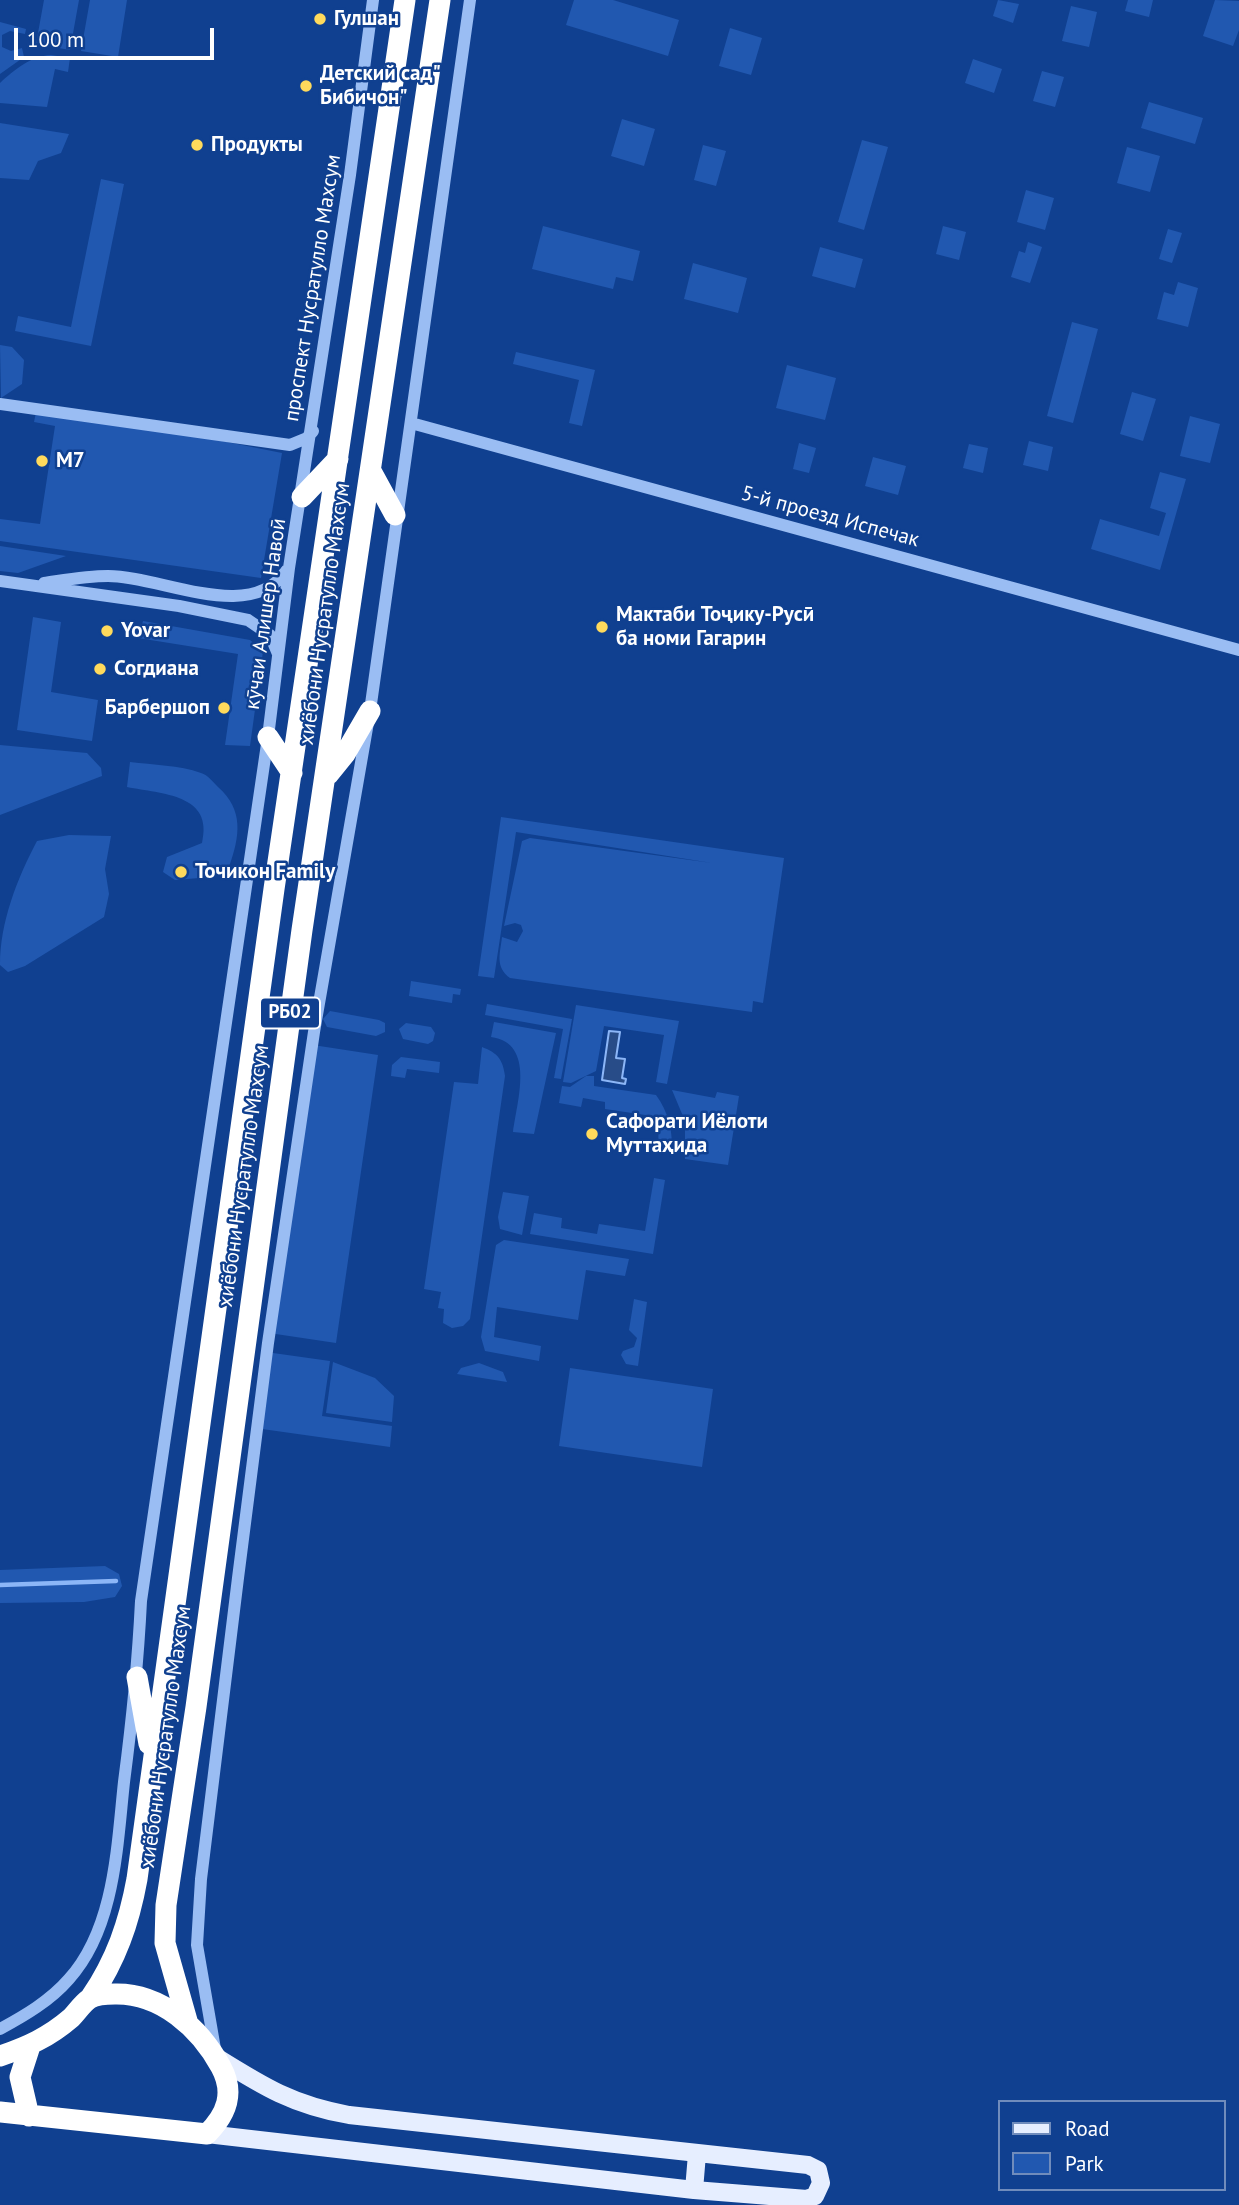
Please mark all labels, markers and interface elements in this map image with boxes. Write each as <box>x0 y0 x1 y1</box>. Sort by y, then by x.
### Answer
place label: Гулшан <box>334 6 399 32</box>
marker: Гулшан <box>312 11 328 27</box>
scale bar <box>18 14 217 58</box>
text: 100 m <box>27 26 84 53</box>
place label: Детский сад" Бибичон" <box>320 61 441 111</box>
marker: Детский сад" Бибичон" <box>298 78 314 94</box>
place label: Продукты <box>211 132 303 158</box>
marker: Продукты <box>189 137 205 153</box>
street label: проспект Нусратулло Махсум <box>279 153 347 423</box>
place label: М7 <box>56 448 85 474</box>
marker: М7 <box>34 453 50 469</box>
street label: хиёбони Нусратулло Махсум <box>294 481 356 747</box>
street label: 5-й проезд Испечак <box>738 481 922 553</box>
street label: кӯчаи Алишер Навоӣ <box>240 517 292 711</box>
place label: Мактаби Тоҷику-Русӣ ба номи Гагарин <box>616 602 814 652</box>
place label: Yovar <box>121 618 170 644</box>
marker: Мактаби Тоҷику-Русӣ ба номи Гагарин <box>594 619 610 635</box>
marker: Yovar <box>99 623 115 639</box>
place label: Согдиана <box>114 656 199 682</box>
marker: Согдиана <box>92 661 108 677</box>
place label: Барбершоп <box>105 695 210 721</box>
marker: Барбершоп <box>216 700 232 716</box>
place label: Точикон Family <box>195 859 335 885</box>
marker: Точикон Family <box>173 864 189 880</box>
road number: РБ02 <box>260 998 320 1028</box>
street label: хиёбони Нусратулло Махсум <box>213 1043 275 1309</box>
place label: Сафорати Иёлоти Муттаҳида <box>606 1109 768 1159</box>
marker: Сафорати Иёлоти Муттаҳида <box>584 1126 600 1142</box>
street label: хиёбони Нусратулло Махсум <box>135 1604 197 1870</box>
legend <box>998 2100 1225 2191</box>
text: Road <box>1065 2115 1109 2142</box>
text: Park <box>1065 2150 1104 2177</box>

